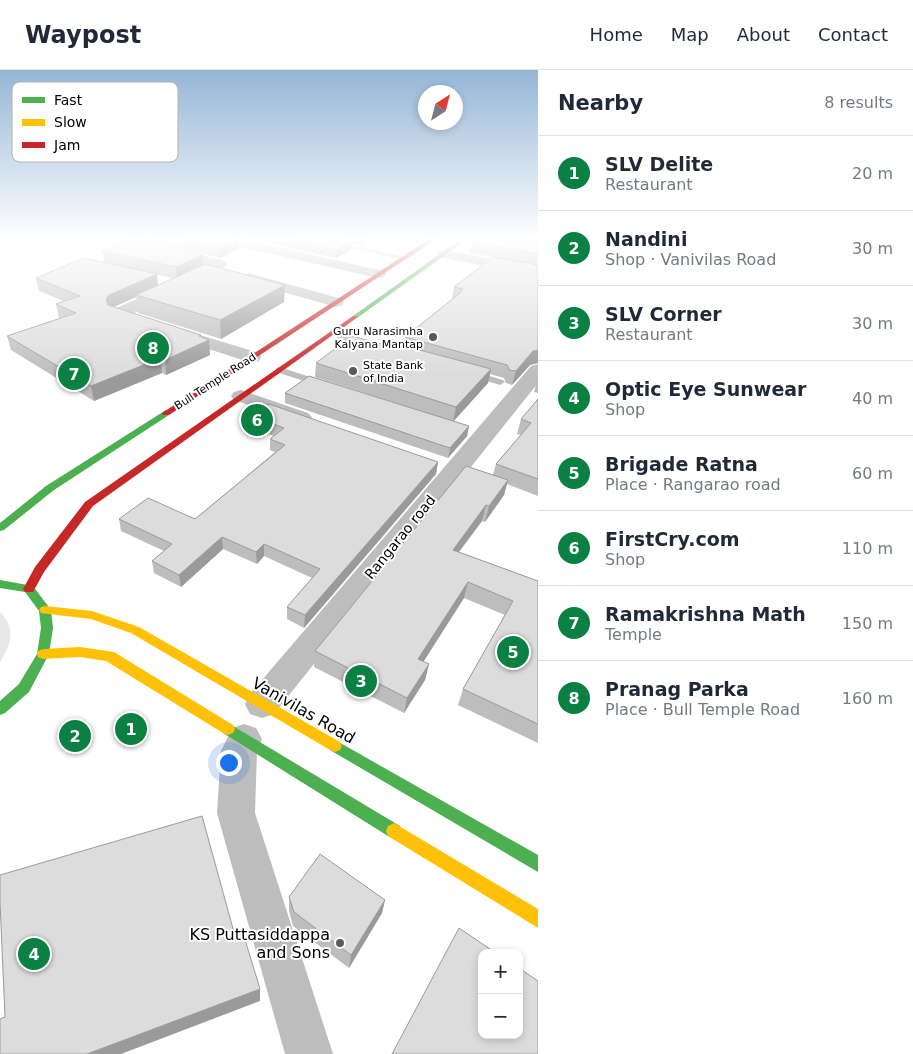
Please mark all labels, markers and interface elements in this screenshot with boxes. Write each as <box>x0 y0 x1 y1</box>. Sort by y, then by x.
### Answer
text: Waypost <box>25 21 141 49</box>
text: Home <box>590 24 643 45</box>
text: Map <box>671 24 709 45</box>
text: About <box>737 24 790 45</box>
text: Contact <box>818 24 888 45</box>
legend <box>12 82 178 162</box>
north arrow <box>418 85 463 130</box>
text: Nearby <box>558 91 643 115</box>
text: Fast <box>54 92 83 108</box>
text: 8 results <box>824 93 893 112</box>
text: Slow <box>54 114 87 130</box>
text: Jam <box>53 137 80 153</box>
text: SLV Delite <box>605 153 713 175</box>
text: 1 <box>568 164 580 183</box>
text: 20 m <box>852 164 893 183</box>
text: Restaurant <box>605 175 693 194</box>
text: Nandini <box>605 228 687 250</box>
text: 2 <box>568 239 580 258</box>
text: 30 m <box>852 239 893 258</box>
text: Shop · Vanivilas Road <box>605 250 776 269</box>
text: SLV Corner <box>605 303 722 325</box>
text: 3 <box>568 314 580 333</box>
text: 30 m <box>852 314 893 333</box>
place label: Guru Narasimha Kalyana Mantap <box>333 325 423 351</box>
text: Restaurant <box>605 325 693 344</box>
pin: 8 <box>137 329 169 367</box>
marker: Guru Narasimha Kalyana Mantap <box>427 331 439 343</box>
street label: Bull Temple Road <box>172 350 258 413</box>
pin: 7 <box>58 355 90 393</box>
place label: State Bank of India <box>363 359 424 385</box>
marker: State Bank of India <box>347 365 359 377</box>
text: Optic Eye Sunwear <box>605 378 806 400</box>
text: 4 <box>568 389 580 408</box>
text: 40 m <box>852 389 893 408</box>
text: Shop <box>605 400 645 419</box>
pin: 6 <box>241 401 273 439</box>
text: Brigade Ratna <box>605 453 758 475</box>
text: 5 <box>568 464 580 483</box>
text: 60 m <box>852 464 893 483</box>
text: Place · Rangarao road <box>605 475 781 494</box>
street label: Rangarao road <box>361 492 439 582</box>
text: FirstCry.com <box>605 528 740 550</box>
text: 6 <box>568 539 580 558</box>
text: 110 m <box>842 539 893 558</box>
text: Shop <box>605 550 645 569</box>
text: Ramakrishna Math <box>605 603 806 625</box>
text: 7 <box>568 614 580 633</box>
text: 150 m <box>842 614 893 633</box>
text: Temple <box>605 625 662 644</box>
pin: 5 <box>497 633 529 671</box>
pin: 3 <box>345 662 377 700</box>
street label: Vanivilas Road <box>249 673 359 748</box>
text: Pranag Parka <box>605 678 749 700</box>
text: 8 <box>568 689 580 708</box>
text: 160 m <box>842 689 893 708</box>
text: Place · Bull Temple Road <box>605 700 800 719</box>
pin: 1 <box>115 710 147 748</box>
pin: 2 <box>59 717 91 755</box>
your location <box>216 750 242 776</box>
place label: KS Puttasiddappa and Sons <box>189 925 330 962</box>
pin: 4 <box>18 935 50 973</box>
marker: KS Puttasiddappa and Sons <box>334 937 346 949</box>
map controls <box>478 949 523 1039</box>
button: + <box>478 949 523 994</box>
button: − <box>478 994 523 1039</box>

